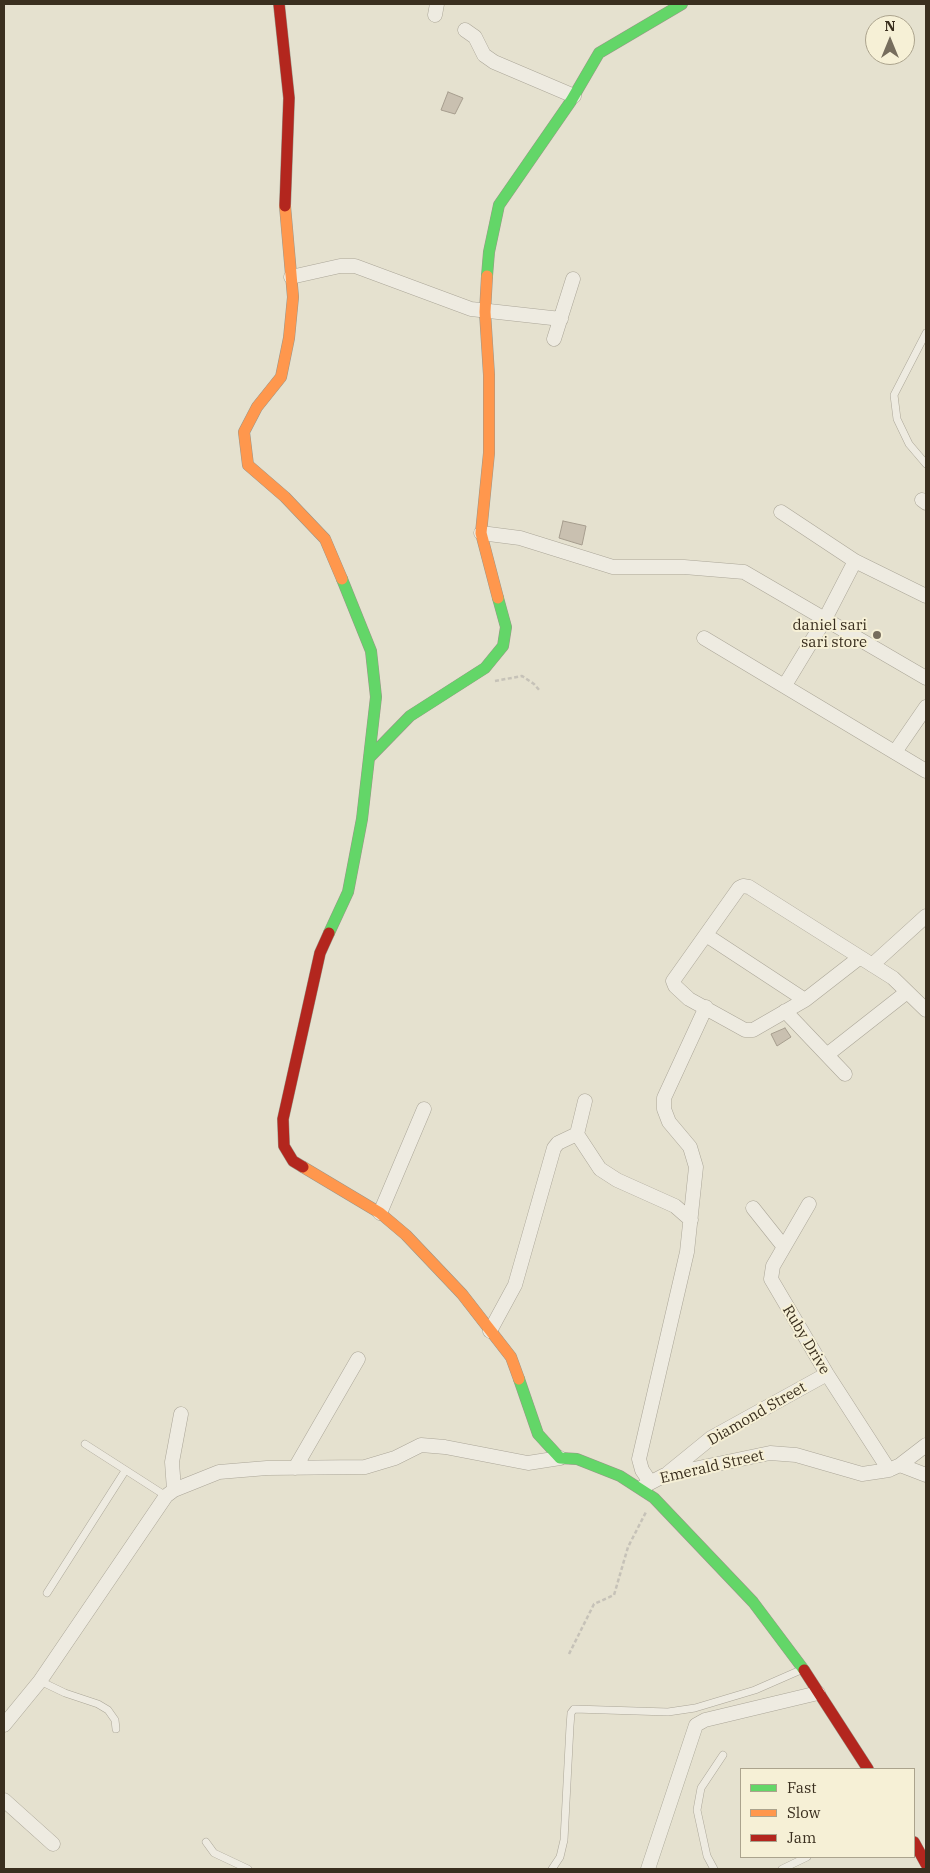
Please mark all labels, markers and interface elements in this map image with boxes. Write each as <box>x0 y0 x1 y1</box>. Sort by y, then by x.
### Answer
north arrow <box>865 15 915 65</box>
text: N <box>884 17 896 35</box>
place label: daniel sari sari store <box>792 617 867 652</box>
marker: daniel sari sari store <box>871 629 883 641</box>
street label: Ruby Drive <box>778 1302 834 1378</box>
street label: Diamond Street <box>705 1379 809 1449</box>
street label: Emerald Street <box>658 1446 766 1488</box>
legend <box>740 1768 915 1858</box>
text: Fast <box>787 1778 817 1797</box>
text: Slow <box>787 1803 820 1822</box>
text: Jam <box>787 1828 816 1847</box>

